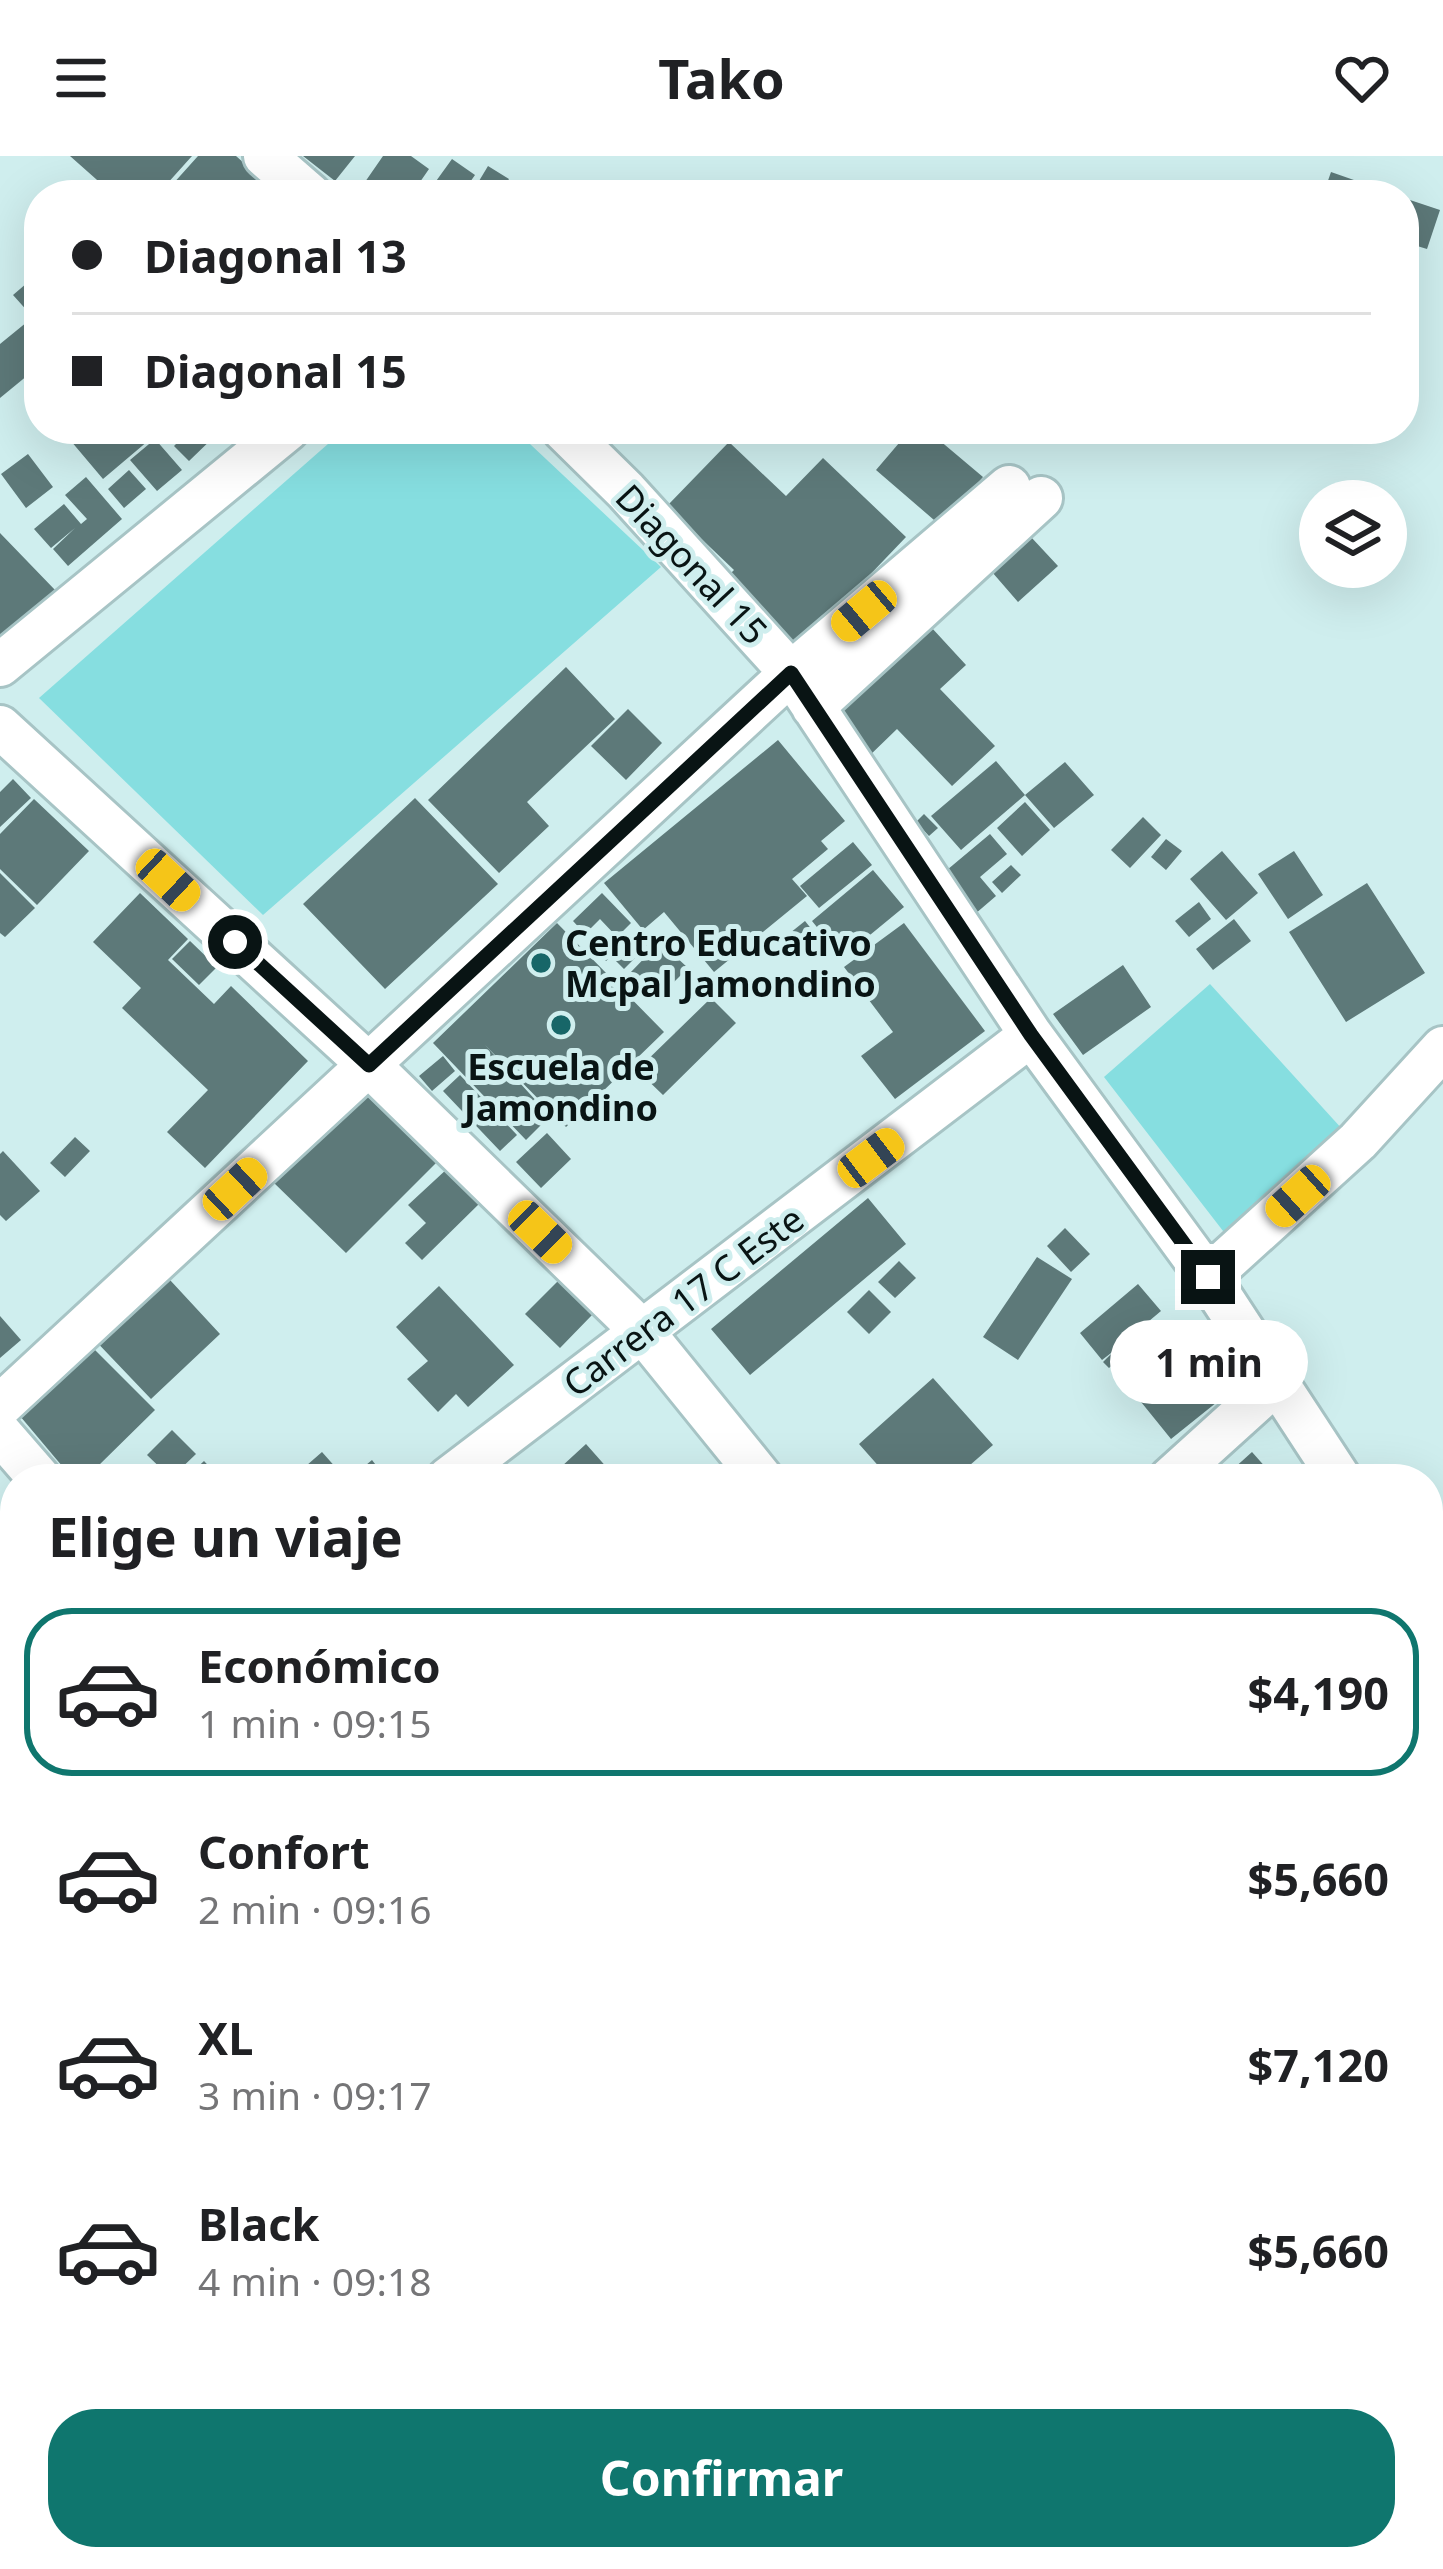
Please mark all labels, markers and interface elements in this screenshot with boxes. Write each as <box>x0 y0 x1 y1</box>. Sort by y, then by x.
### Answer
text: Tako <box>658 41 785 115</box>
icon: menu <box>48 45 114 111</box>
icon: heart <box>1329 45 1395 111</box>
text: Diagonal 13 <box>144 225 407 286</box>
text: Diagonal 15 <box>144 340 407 401</box>
street label: Diagonal 15 <box>605 473 779 655</box>
map controls <box>1299 480 1407 588</box>
button: layers <box>1299 480 1407 588</box>
car <box>825 574 903 648</box>
car <box>129 842 207 918</box>
route start <box>208 915 262 969</box>
place label: Centro Educativo Mcpal Jamondino <box>565 918 876 1008</box>
marker: Centro Educativo Mcpal Jamondino <box>528 950 554 976</box>
marker: Escuela de Jamondino <box>548 1012 574 1038</box>
place label: Escuela de Jamondino <box>461 1042 658 1132</box>
car <box>831 1122 911 1194</box>
car <box>196 1151 274 1227</box>
car <box>1259 1159 1337 1233</box>
car <box>502 1194 578 1270</box>
street label: Carrera 17 C Este <box>553 1194 813 1408</box>
route end <box>1181 1250 1235 1304</box>
callout: 1 min <box>1109 1319 1307 1403</box>
text: 1 min <box>1155 1335 1263 1388</box>
text: Elige un viaje <box>48 1499 403 1573</box>
text: Económico <box>198 1635 441 1696</box>
icon: car <box>54 1638 162 1746</box>
text: $4,190 <box>1247 1662 1389 1723</box>
text: 1 min · 09:15 <box>198 1696 432 1749</box>
text: Confort <box>198 1821 369 1882</box>
icon: car <box>54 1824 162 1932</box>
text: $5,660 <box>1247 1848 1389 1909</box>
text: 2 min · 09:16 <box>198 1882 432 1935</box>
text: XL <box>198 2007 253 2068</box>
icon: car <box>54 2010 162 2118</box>
text: $7,120 <box>1247 2034 1389 2095</box>
text: 3 min · 09:17 <box>198 2068 432 2121</box>
text: Black <box>198 2193 319 2254</box>
icon: car <box>54 2196 162 2304</box>
text: $5,660 <box>1247 2220 1389 2281</box>
text: 4 min · 09:18 <box>198 2254 432 2307</box>
button: Confirmar <box>48 2409 1395 2547</box>

